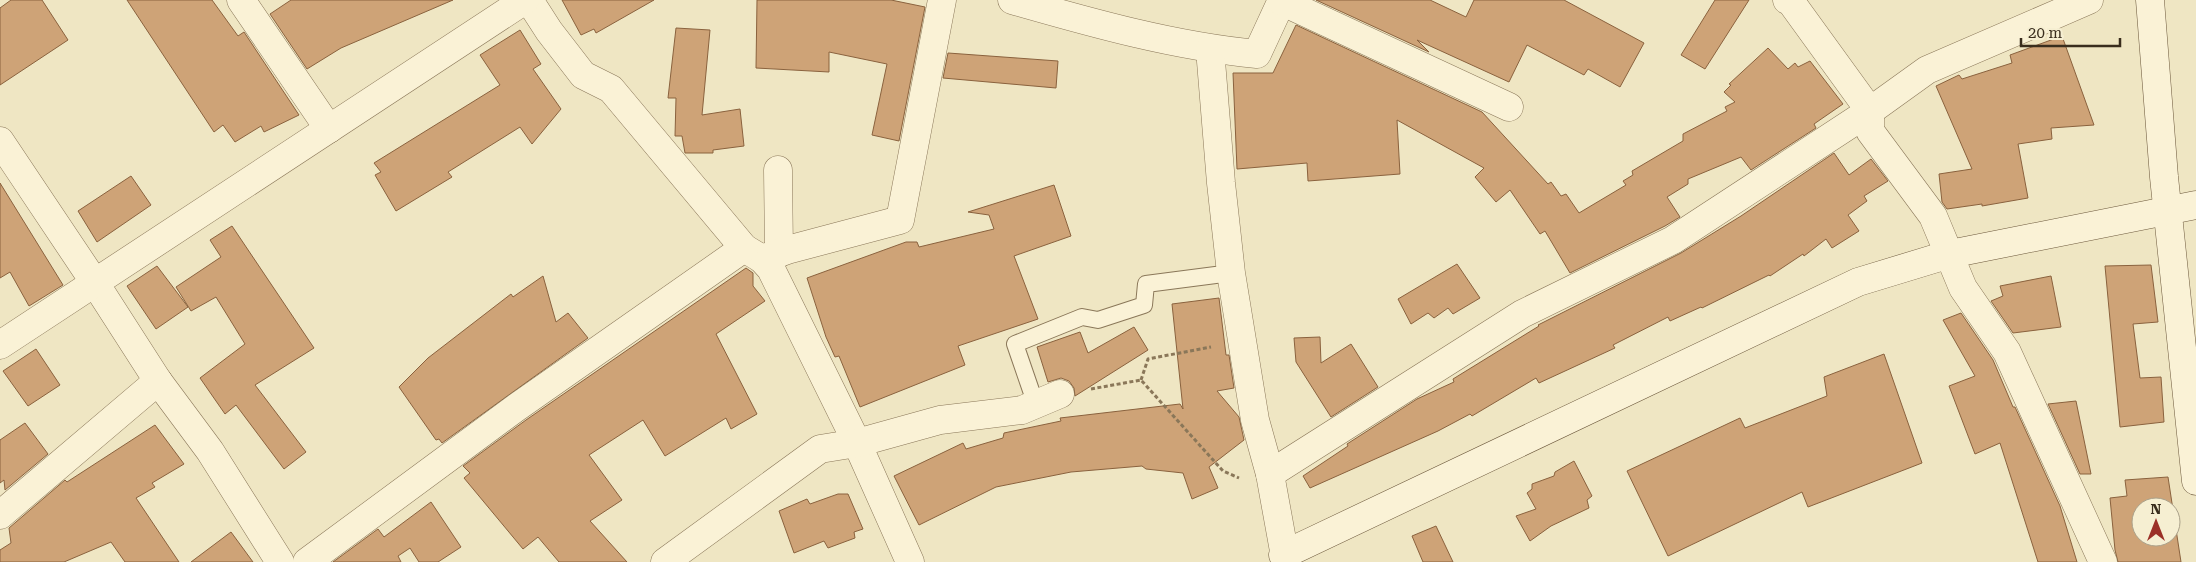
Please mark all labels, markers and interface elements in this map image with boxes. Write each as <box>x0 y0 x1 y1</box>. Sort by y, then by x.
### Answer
scale bar <box>2021 15 2120 47</box>
text: 20 m <box>2028 24 2063 42</box>
north arrow <box>2131 497 2181 547</box>
text: N <box>2151 501 2162 517</box>

